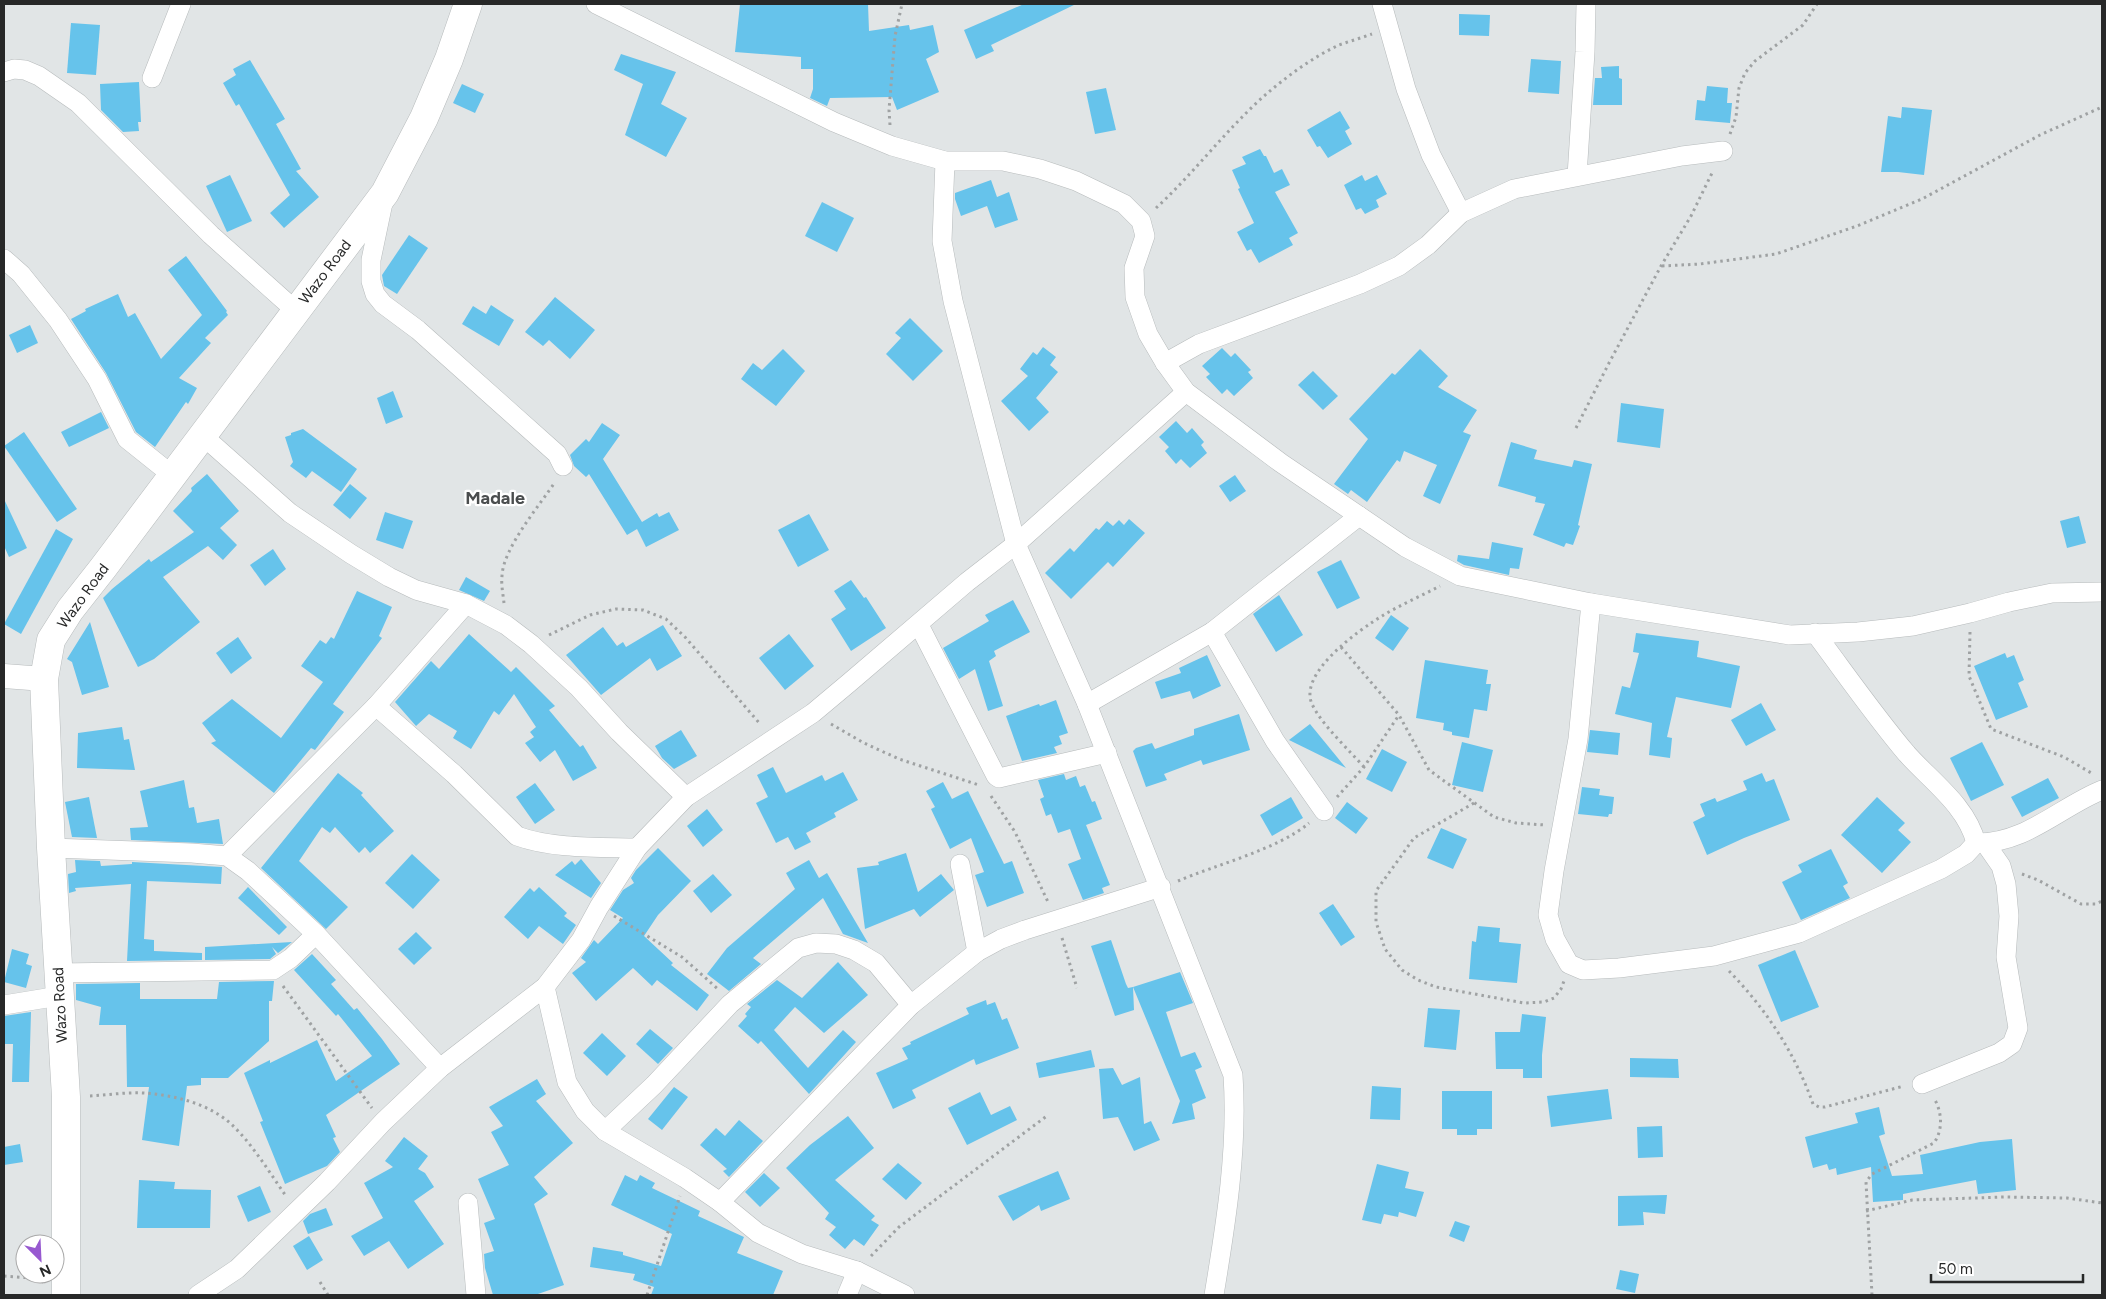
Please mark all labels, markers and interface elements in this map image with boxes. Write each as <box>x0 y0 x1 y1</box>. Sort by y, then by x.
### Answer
street label: Wazo Road <box>295 236 355 308</box>
district label: Madale <box>465 487 525 509</box>
street label: Wazo Road <box>53 560 113 632</box>
street label: Wazo Road <box>49 967 71 1043</box>
north arrow <box>15 1234 65 1284</box>
scale bar <box>1931 1252 2084 1284</box>
text: N <box>37 1260 53 1280</box>
text: 50 m <box>1938 1260 1973 1278</box>

